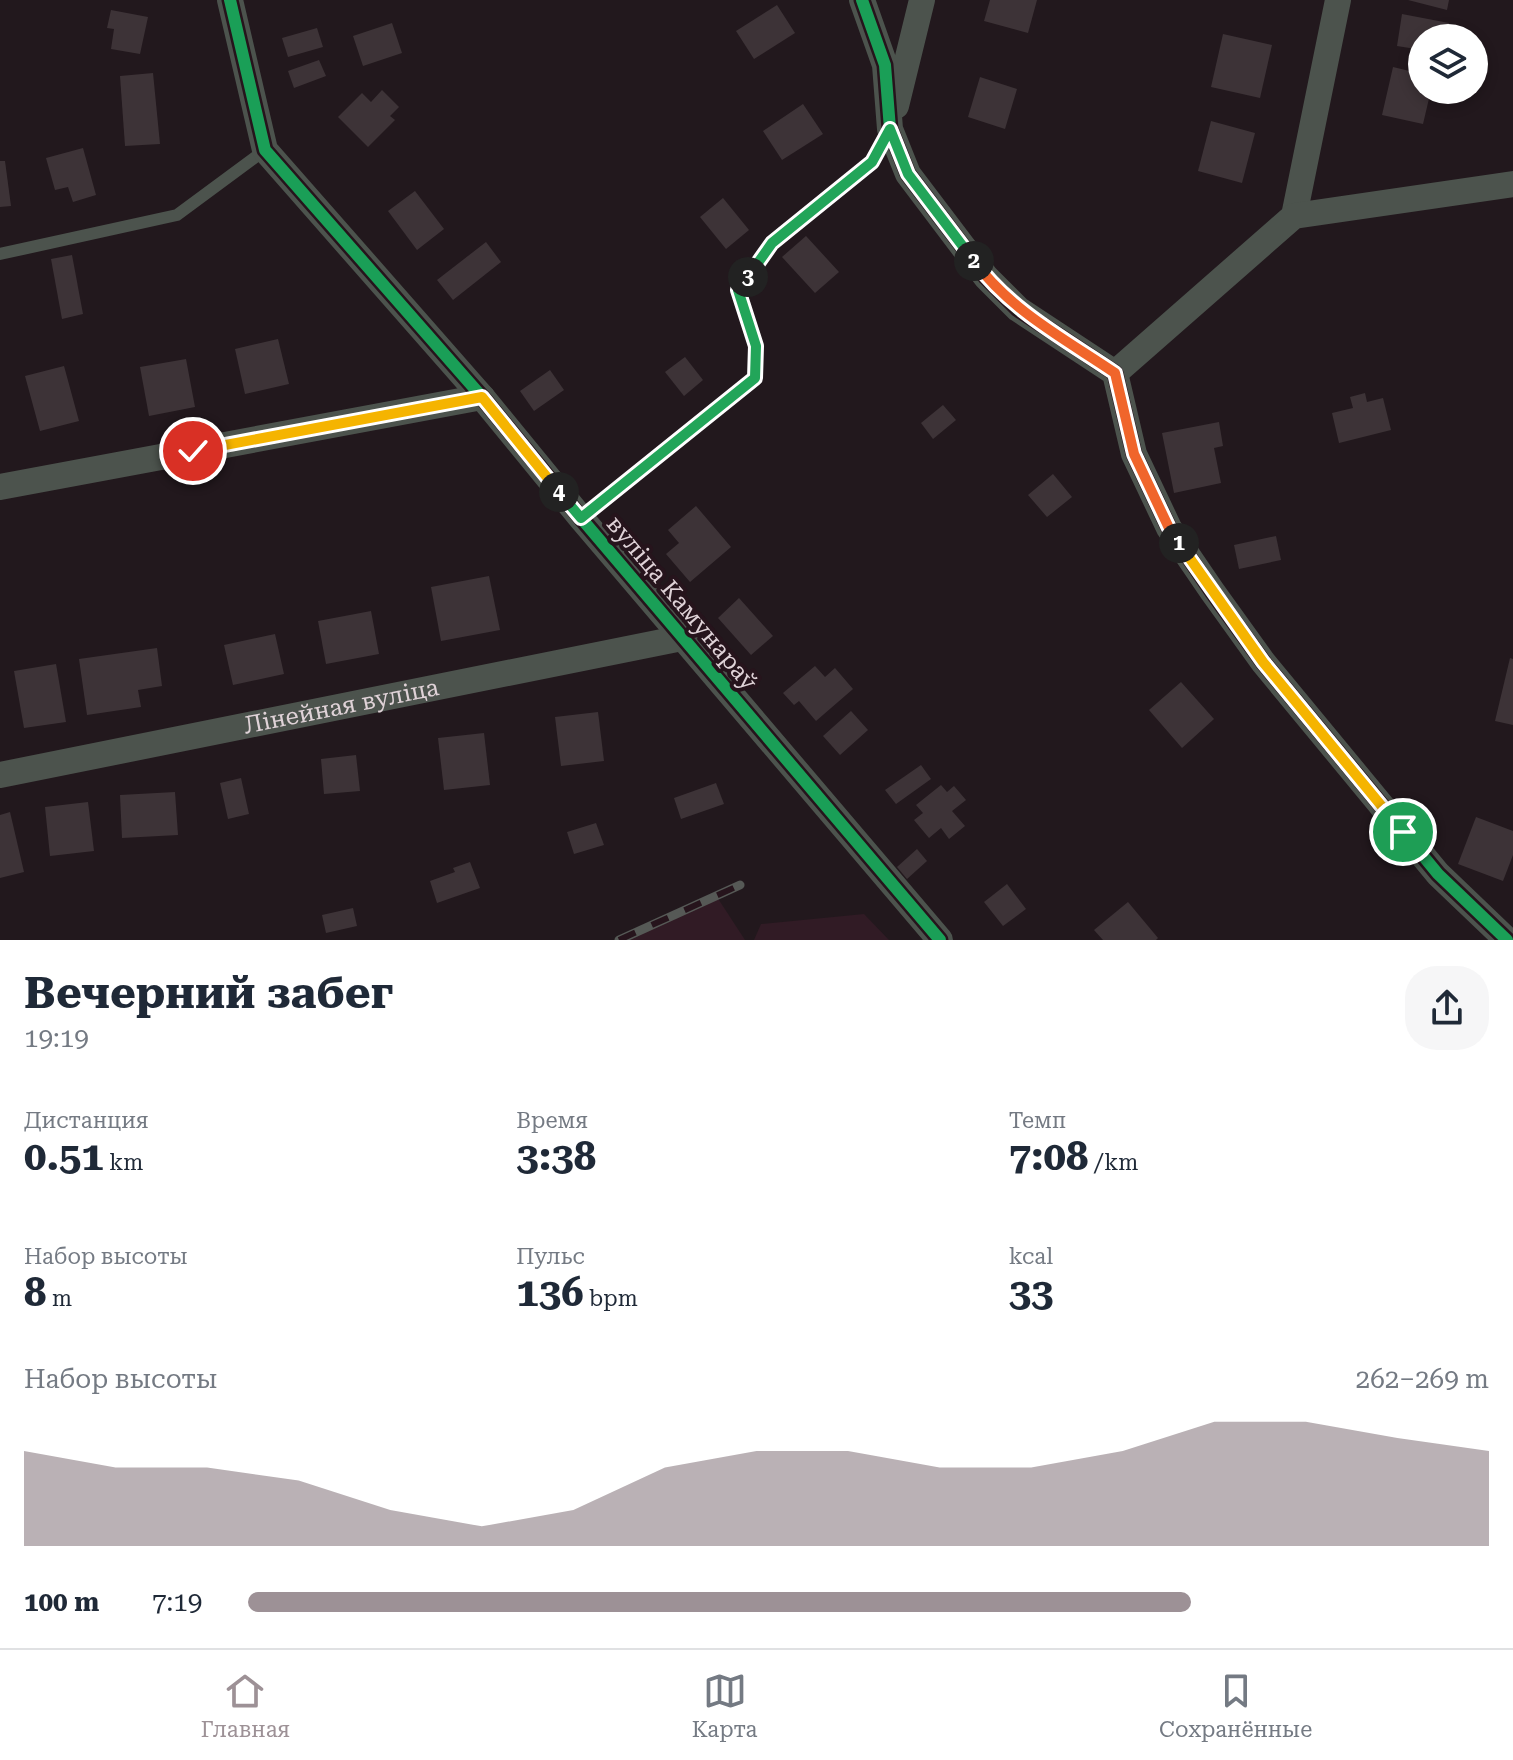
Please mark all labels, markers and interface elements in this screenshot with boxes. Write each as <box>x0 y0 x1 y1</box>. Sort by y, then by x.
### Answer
map controls <box>1408 24 1488 104</box>
button: layers <box>1408 24 1488 104</box>
pin: 2 <box>954 241 994 281</box>
text: 2 <box>968 248 980 273</box>
pin: 3 <box>728 257 768 297</box>
text: 3 <box>742 264 754 289</box>
pin <box>159 417 227 485</box>
icon: check <box>171 429 215 473</box>
pin: 4 <box>539 472 579 512</box>
text: 4 <box>553 479 565 504</box>
street label: вуліца Камунараў <box>601 510 764 696</box>
pin: 1 <box>1159 523 1199 563</box>
text: 1 <box>1173 530 1185 555</box>
street label: Лінейная вуліца <box>241 673 441 740</box>
pin <box>1369 798 1437 866</box>
icon: arrive <box>1381 810 1425 854</box>
button: share <box>1405 966 1489 1050</box>
text: Вечерний забег <box>24 967 393 1019</box>
text: 19:19 <box>24 1023 89 1053</box>
text: Дистанция <box>24 1108 148 1133</box>
text: Время <box>516 1108 588 1133</box>
text: Темп <box>1009 1108 1066 1133</box>
text: 0.51 <box>24 1133 104 1180</box>
text: 3:38 <box>516 1133 596 1180</box>
text: 7:08 <box>1009 1133 1088 1180</box>
text: km <box>104 1150 143 1175</box>
text: /km <box>1088 1150 1138 1175</box>
text: Набор высоты <box>24 1244 188 1269</box>
text: Пульс <box>516 1244 585 1269</box>
text: kcal <box>1009 1244 1053 1269</box>
text: 8 <box>24 1269 46 1316</box>
text: 136 <box>516 1269 584 1316</box>
text: 33 <box>1009 1269 1053 1316</box>
text: m <box>46 1286 72 1311</box>
text: bpm <box>584 1286 638 1311</box>
text: Набор высоты <box>24 1364 217 1394</box>
text: 262–269 m <box>1356 1364 1489 1394</box>
text: 100 m <box>24 1587 99 1617</box>
text: 7:19 <box>152 1587 202 1617</box>
tab: Главная <box>201 1669 290 1742</box>
tab: Карта <box>692 1669 758 1742</box>
tab: Сохранённые <box>1159 1669 1312 1742</box>

